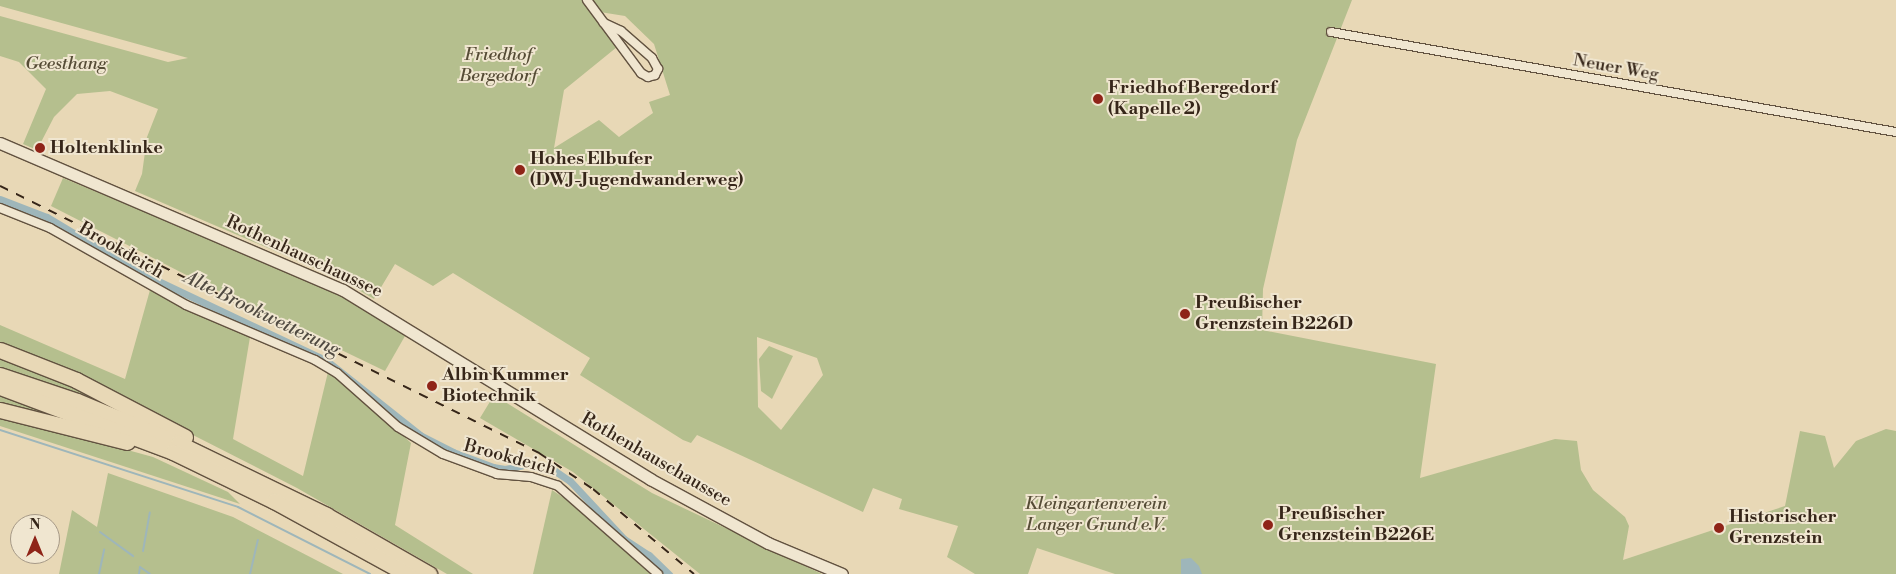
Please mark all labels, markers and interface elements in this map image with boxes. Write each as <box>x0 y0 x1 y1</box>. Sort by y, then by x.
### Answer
park label: Friedhof Bergedorf <box>459 45 537 88</box>
street label: Neuer Weg <box>1571 50 1661 86</box>
park label: Geesthang <box>25 53 107 75</box>
place label: Friedhof Bergedorf (Kapelle 2) <box>1108 78 1276 120</box>
marker: Friedhof Bergedorf (Kapelle 2) <box>1092 93 1104 105</box>
place label: Holtenklinke <box>50 137 163 159</box>
marker: Holtenklinke <box>34 142 46 154</box>
place label: Hohes Elbufer (DWJ-Jugendwanderweg) <box>530 149 743 192</box>
marker: Hohes Elbufer (DWJ-Jugendwanderweg) <box>514 164 526 176</box>
street label: Rothenhauschaussee <box>222 211 386 303</box>
street label: Brookdeich <box>75 218 167 284</box>
water label: Alte Brookwetterung <box>180 266 344 362</box>
place label: Preußischer Grenzstein B226D <box>1195 293 1353 336</box>
marker: Preußischer Grenzstein B226D <box>1179 308 1191 320</box>
place label: Albin Kummer Biotechnik <box>442 365 569 408</box>
marker: Albin Kummer Biotechnik <box>426 380 438 392</box>
street label: Rothenhauschaussee <box>577 408 735 512</box>
street label: Brookdeich <box>461 435 559 481</box>
park label: Kleingartenverein Langer Grund e.V. <box>1025 494 1167 536</box>
place label: Preußischer Grenzstein B226E <box>1278 504 1434 546</box>
place label: Historischer Grenzstein <box>1729 507 1837 550</box>
north arrow <box>10 514 60 564</box>
text: N <box>29 516 41 534</box>
marker: Preußischer Grenzstein B226E <box>1262 519 1274 531</box>
marker: Historischer Grenzstein <box>1713 522 1725 534</box>

